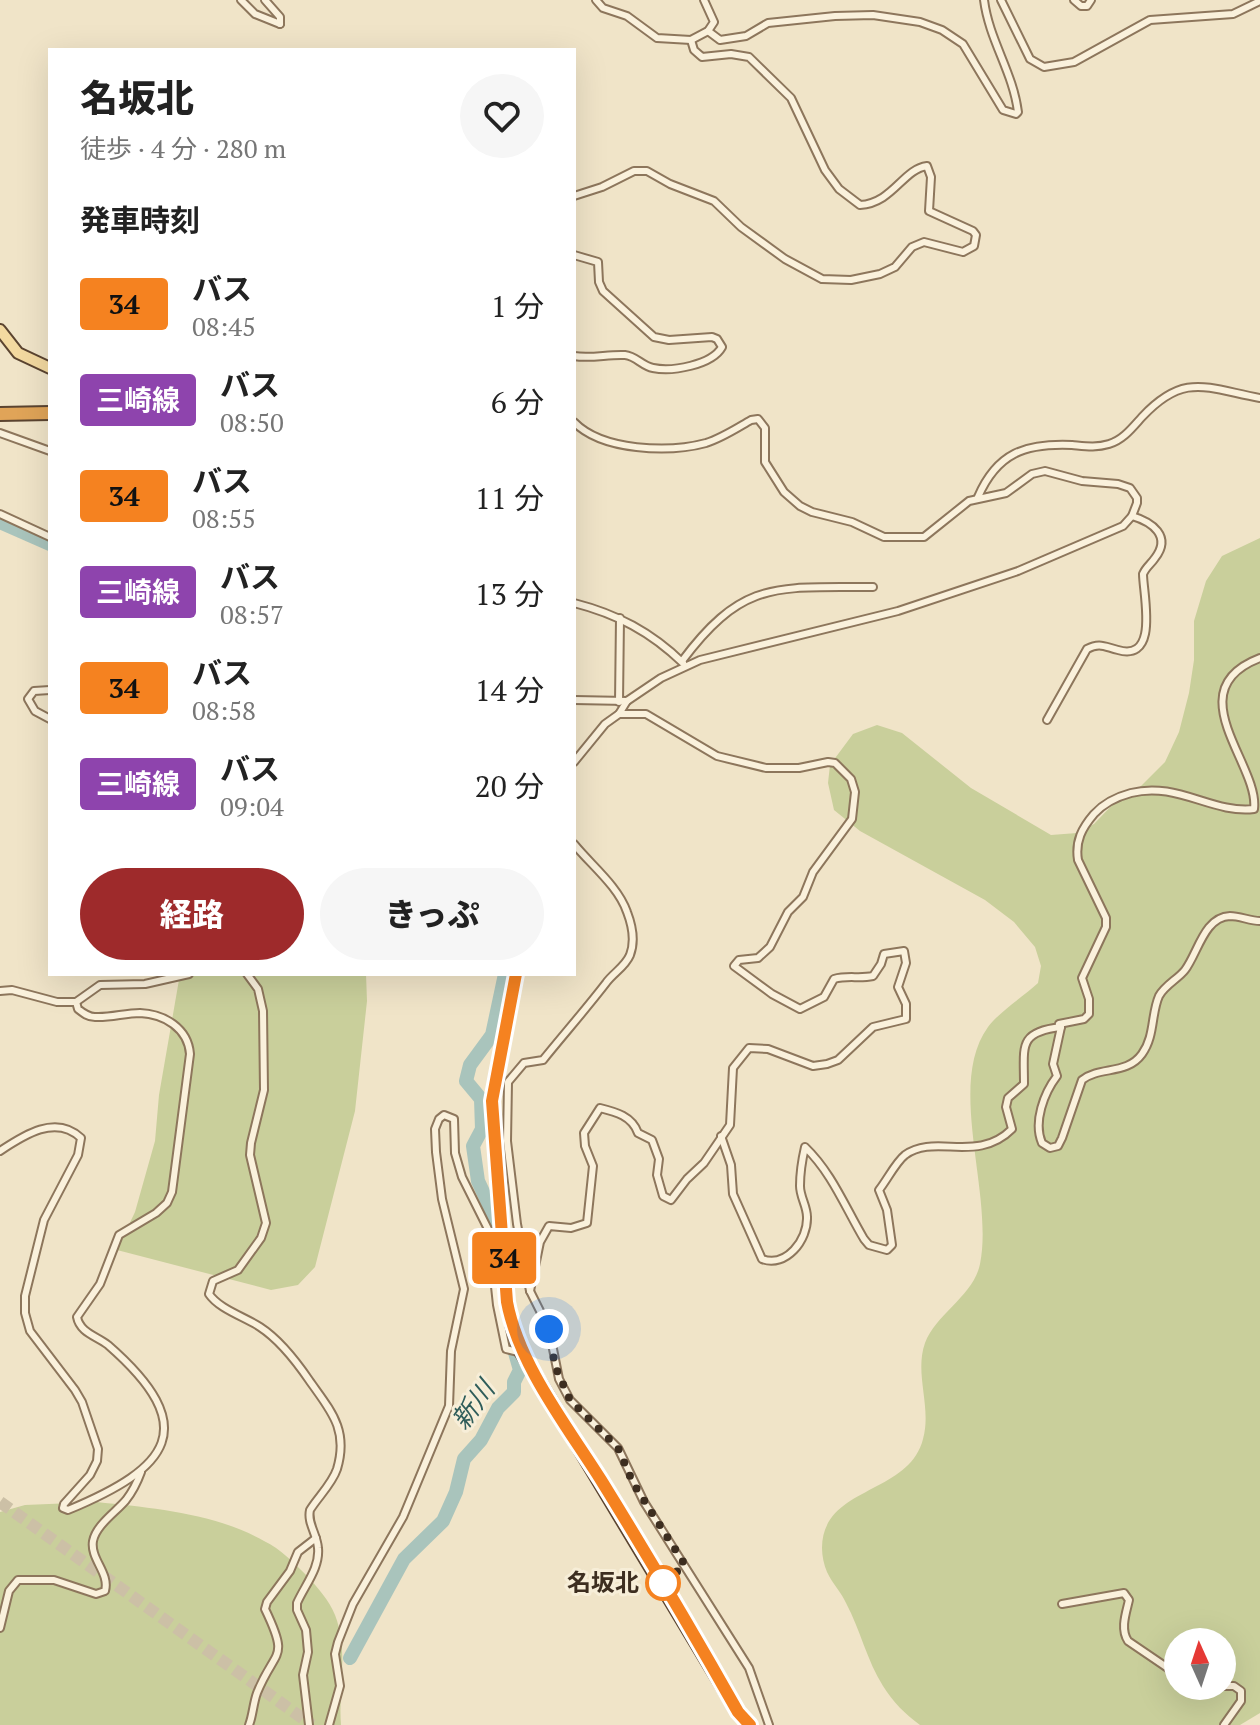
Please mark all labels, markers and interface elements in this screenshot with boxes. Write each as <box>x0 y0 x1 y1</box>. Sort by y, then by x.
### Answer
text: 名坂北 <box>80 73 194 123</box>
button: heart <box>460 74 544 158</box>
text: 徒歩 · 4 分 · 280 m <box>80 131 286 165</box>
text: 発車時刻 <box>80 200 200 240</box>
text: バス <box>192 269 252 309</box>
text: 34 <box>108 285 140 322</box>
text: 1 分 <box>491 286 544 326</box>
text: 08:45 <box>192 309 256 343</box>
text: バス <box>220 365 280 405</box>
text: 三崎線 <box>96 381 180 418</box>
text: 6 分 <box>491 382 544 422</box>
text: 08:50 <box>220 405 284 439</box>
text: バス <box>192 461 252 501</box>
text: 34 <box>108 477 140 514</box>
text: 11 分 <box>475 478 544 518</box>
text: 08:55 <box>192 501 256 535</box>
text: バス <box>220 557 280 597</box>
text: 三崎線 <box>96 573 180 610</box>
text: 13 分 <box>475 574 544 614</box>
text: 08:57 <box>220 597 284 631</box>
text: バス <box>192 653 252 693</box>
text: 34 <box>108 669 140 706</box>
text: 14 分 <box>475 670 544 710</box>
text: 08:58 <box>192 693 256 727</box>
text: バス <box>220 749 280 789</box>
text: 三崎線 <box>96 765 180 802</box>
text: 20 分 <box>475 766 544 806</box>
text: 09:04 <box>220 789 284 823</box>
button: 経路 <box>80 868 304 960</box>
button: きっぷ <box>320 868 544 960</box>
line badge: 34 <box>468 1232 540 1284</box>
text: 34 <box>488 1239 520 1276</box>
your location <box>529 1309 569 1349</box>
water label: 新川 <box>443 1371 503 1435</box>
place label: 名坂北 <box>567 1566 639 1598</box>
marker: 名坂北 <box>646 1566 680 1600</box>
north arrow <box>1164 1628 1236 1700</box>
map controls <box>1164 1628 1236 1700</box>

